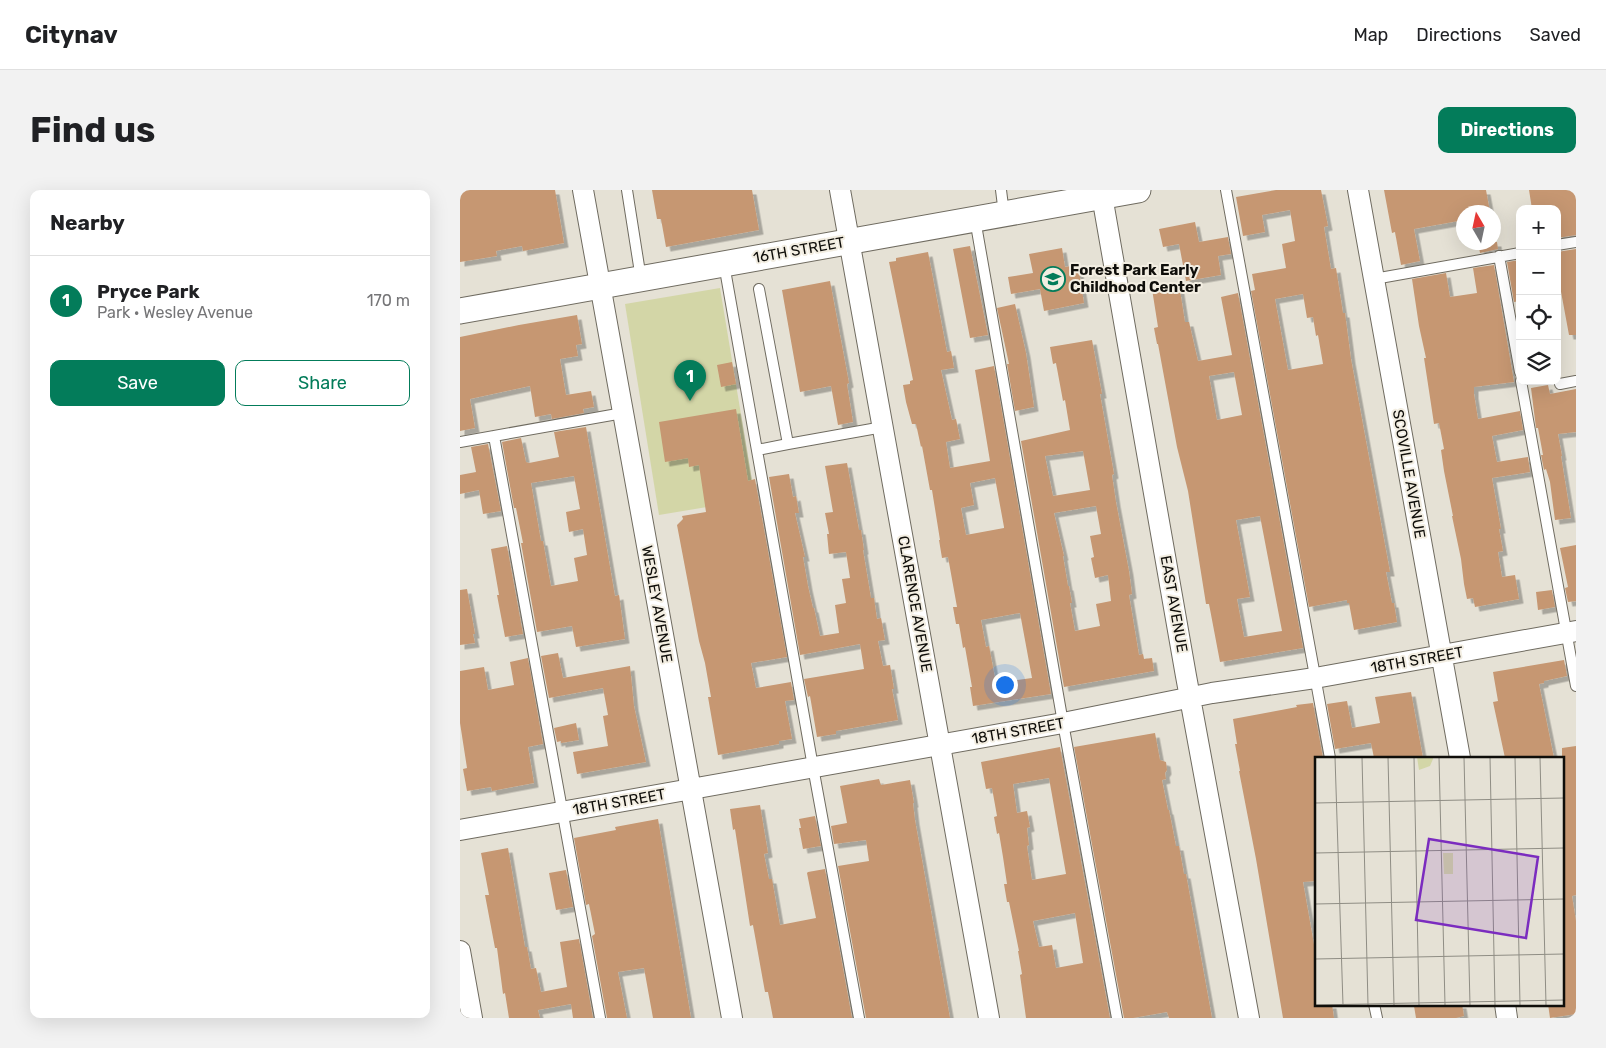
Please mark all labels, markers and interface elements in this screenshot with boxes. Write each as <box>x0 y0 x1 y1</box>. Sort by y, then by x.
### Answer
text: Citynav <box>25 21 118 49</box>
text: Map <box>1353 24 1388 46</box>
text: Directions <box>1416 24 1502 46</box>
text: Saved <box>1530 24 1581 46</box>
button: Directions <box>1438 107 1576 153</box>
text: Find us <box>30 109 155 151</box>
north arrow <box>1456 205 1501 250</box>
map controls <box>1516 205 1561 385</box>
button: + <box>1516 205 1561 250</box>
text: Nearby <box>50 210 125 235</box>
street label: 16TH STREET <box>752 233 846 267</box>
button: − <box>1516 250 1561 295</box>
place label: Forest Park Early Childhood Center <box>1070 261 1201 296</box>
school or university icon: Forest Park Early Childhood Center <box>1040 266 1066 292</box>
text: Pryce Park <box>97 280 200 303</box>
text: 1 <box>62 291 70 310</box>
text: 170 m <box>367 291 410 310</box>
button: locate <box>1516 295 1561 340</box>
text: Park · Wesley Avenue <box>97 303 253 322</box>
button: layers <box>1516 340 1561 385</box>
button: Save <box>50 360 225 406</box>
button: Share <box>235 360 410 406</box>
pin: 1 <box>674 360 706 401</box>
street label: SCOVILLE AVENUE <box>1389 408 1429 540</box>
street label: CLARENCE AVENUE <box>894 534 936 674</box>
street label: WESLEY AVENUE <box>638 544 676 664</box>
street label: EAST AVENUE <box>1157 554 1191 654</box>
street label: 18TH STREET <box>1369 643 1465 677</box>
your location <box>992 672 1018 698</box>
street label: 18TH STREET <box>970 714 1066 748</box>
inset map <box>1315 757 1564 1006</box>
street label: 18TH STREET <box>571 785 667 819</box>

